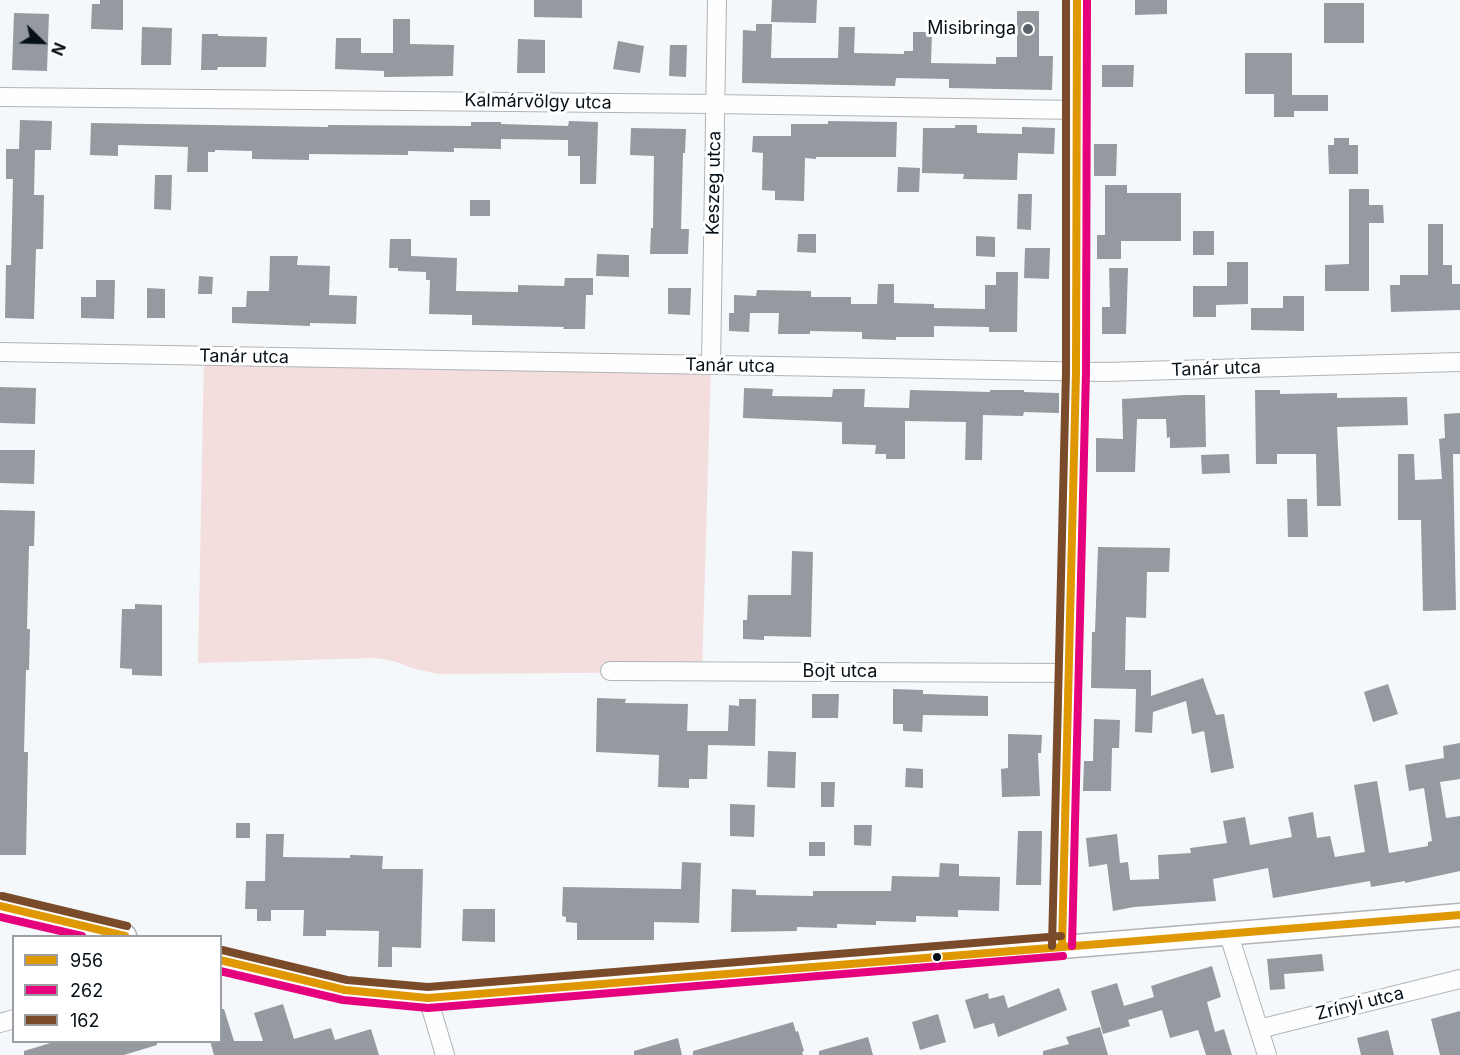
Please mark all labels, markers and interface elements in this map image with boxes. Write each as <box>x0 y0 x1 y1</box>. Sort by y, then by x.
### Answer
north arrow <box>12 12 72 72</box>
place label: Misibringa <box>927 18 1016 40</box>
marker: Misibringa <box>1021 22 1035 36</box>
text: N <box>47 40 70 59</box>
street label: Kalmárvölgy utca <box>464 90 612 114</box>
street label: Keszeg utca <box>702 131 726 235</box>
street label: Tanár utca <box>199 345 289 369</box>
street label: Tanár utca <box>685 354 775 378</box>
street label: Tanár utca <box>1171 357 1261 381</box>
street label: Bojt utca <box>803 661 877 683</box>
legend <box>12 935 222 1043</box>
text: 956 <box>70 950 103 971</box>
unlabelled marker <box>931 951 943 963</box>
text: 262 <box>70 980 103 1001</box>
street label: Zrínyi utca <box>1314 983 1406 1025</box>
text: 162 <box>70 1010 99 1031</box>

